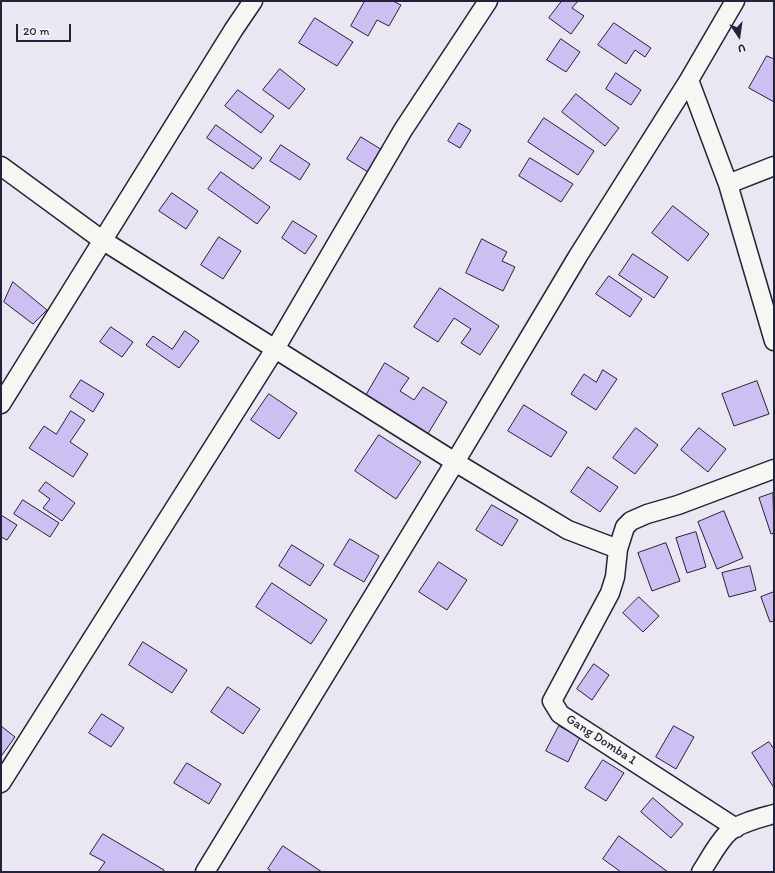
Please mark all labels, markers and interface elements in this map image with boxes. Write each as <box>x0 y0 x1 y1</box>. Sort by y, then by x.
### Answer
scale bar <box>18 16 73 42</box>
north arrow <box>719 16 759 56</box>
text: 20 m <box>23 24 50 38</box>
text: U <box>737 41 747 55</box>
street label: Gang Domba 1 <box>563 711 639 769</box>

